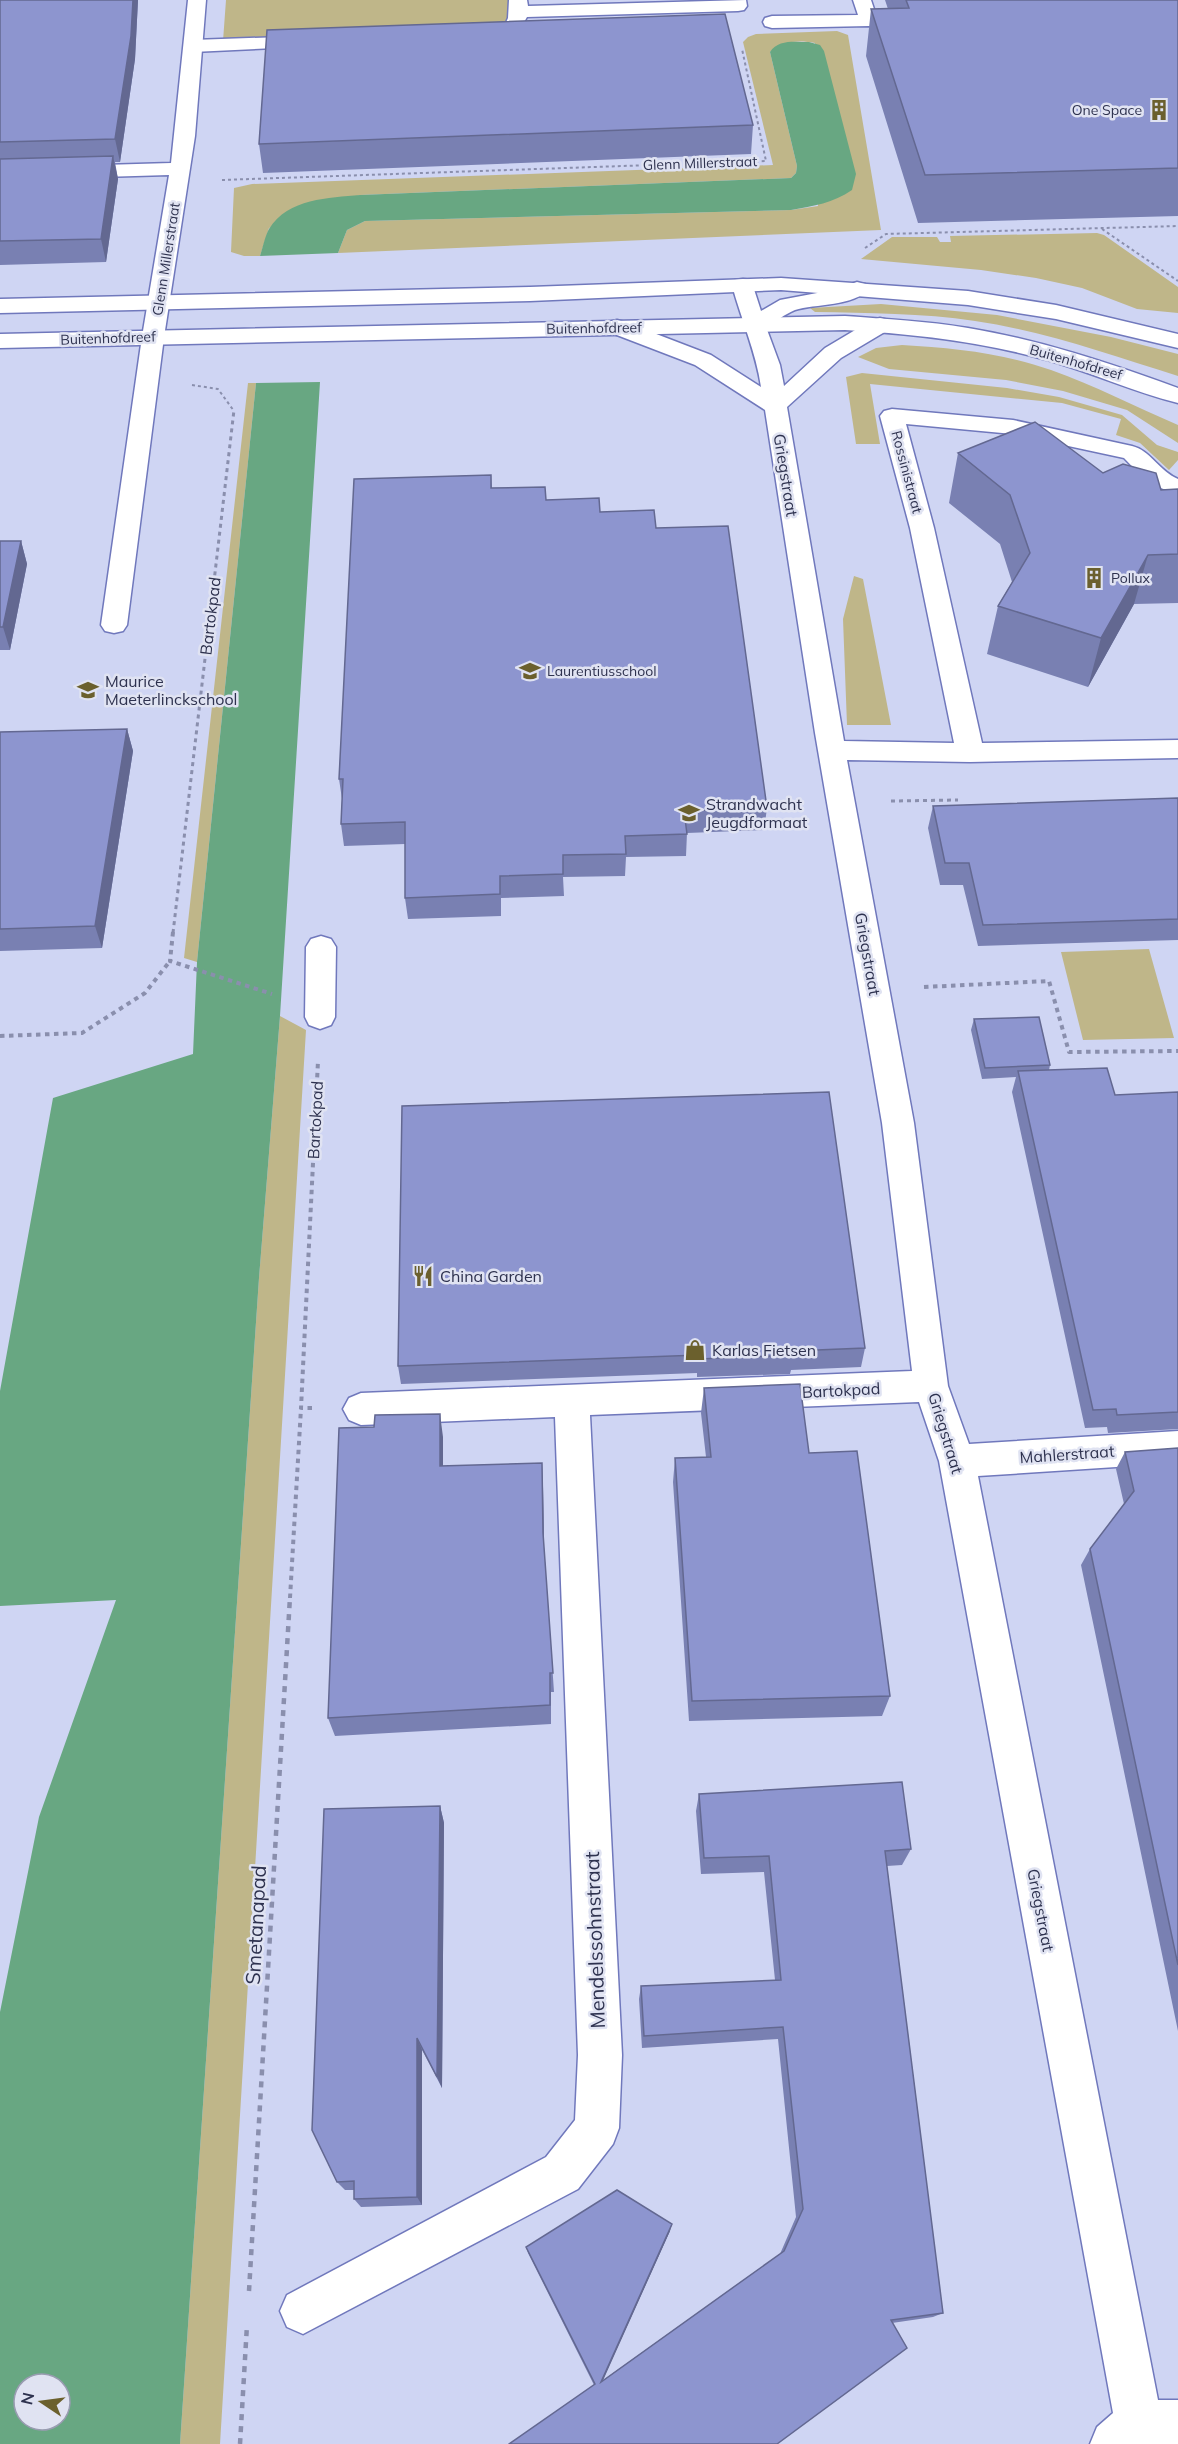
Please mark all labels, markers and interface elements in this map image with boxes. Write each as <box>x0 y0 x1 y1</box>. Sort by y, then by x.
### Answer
building icon: One Space <box>1147 98 1171 122</box>
place label: One Space <box>1072 101 1142 119</box>
street label: Glenn Millerstraat <box>643 152 758 174</box>
street label: Glenn Millerstraat <box>148 201 184 317</box>
street label: Buitenhofdreef <box>546 318 642 338</box>
street label: Buitenhofdreef <box>60 327 156 349</box>
street label: Buitenhofdreef <box>1028 340 1125 384</box>
street label: Rossinistraat <box>887 429 927 515</box>
street label: Griegstraat <box>770 432 802 518</box>
building icon: Pollux <box>1082 566 1106 590</box>
place label: Pollux <box>1111 569 1151 587</box>
street label: Bartokpad <box>195 576 225 656</box>
school or university icon: Laurentiusschool <box>518 659 542 683</box>
place label: Laurentiusschool <box>547 662 657 680</box>
place label: Maurice Maeterlinckschool <box>105 671 237 709</box>
school or university icon: Maurice Maeterlinckschool <box>76 678 100 702</box>
place label: Strandwacht Jeugdformaat <box>706 794 808 832</box>
school or university icon: Strandwacht Jeugdformaat <box>677 801 701 825</box>
street label: Griegstraat <box>851 911 885 997</box>
street label: Bartokpad <box>303 1080 327 1160</box>
restaurant icon: China Garden <box>411 1264 435 1288</box>
place label: China Garden <box>440 1266 542 1286</box>
shop icon: Karlas Fietsen <box>683 1338 707 1362</box>
place label: Karlas Fietsen <box>712 1340 816 1360</box>
street label: Bartokpad <box>801 1378 881 1402</box>
street label: Griegstraat <box>924 1390 968 1476</box>
street label: Mahlerstraat <box>1019 1441 1115 1467</box>
street label: Mendelssohnstraat <box>579 1851 610 2029</box>
street label: Smetanapad <box>240 1865 271 1985</box>
street label: Griegstraat <box>1023 1867 1059 1953</box>
north arrow <box>12 2372 72 2432</box>
text: N <box>16 2390 38 2407</box>

